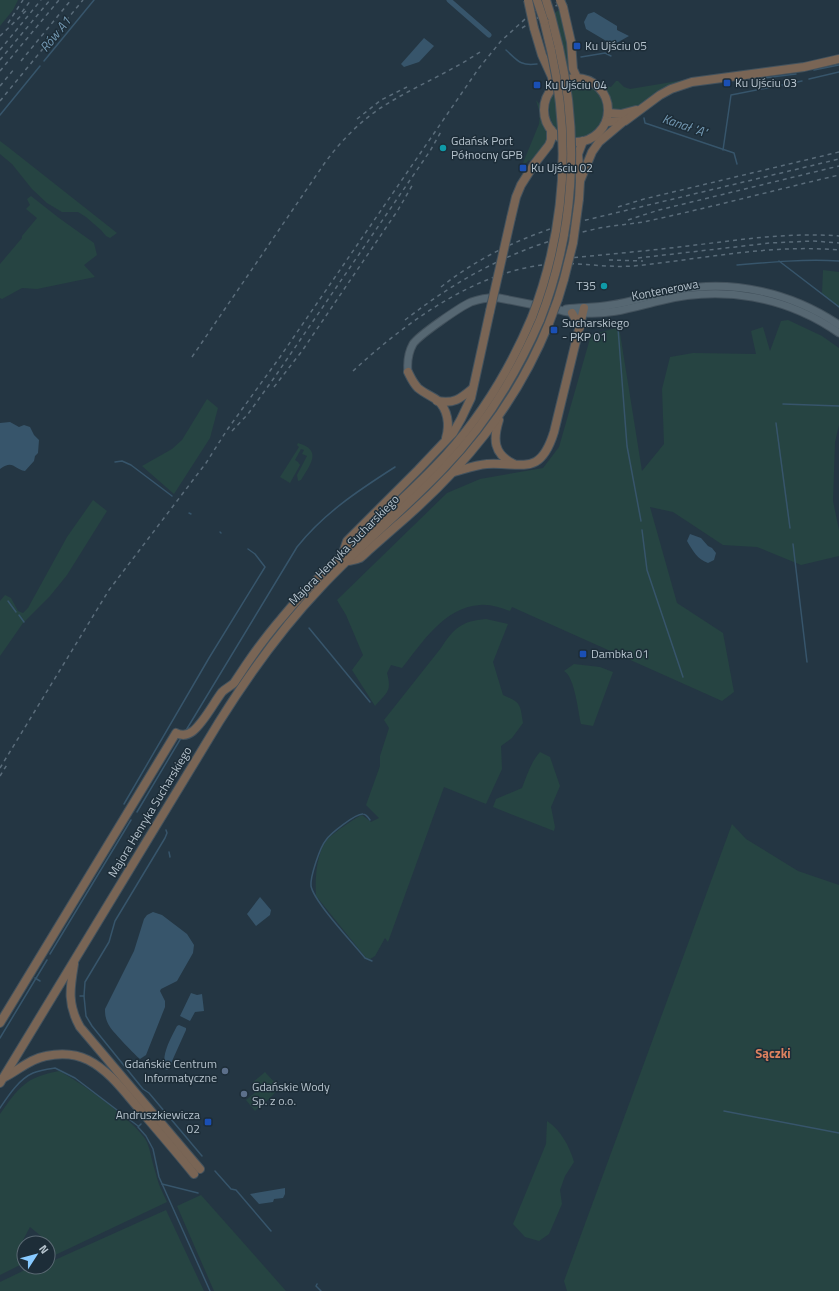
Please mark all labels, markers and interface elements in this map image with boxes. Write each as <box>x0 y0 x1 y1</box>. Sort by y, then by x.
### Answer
water label: Rów A1 <box>35 12 75 56</box>
place label: Ku Ujściu 05 <box>585 36 647 55</box>
marker: Ku Ujściu 05 <box>572 41 582 51</box>
place label: Ku Ujściu 03 <box>735 73 797 92</box>
place label: Ku Ujściu 04 <box>545 75 607 94</box>
marker: Ku Ujściu 03 <box>722 78 732 88</box>
marker: Ku Ujściu 04 <box>532 80 542 90</box>
water label: Kanał "A" <box>660 108 711 142</box>
place label: Gdańsk Port Północny GPB <box>451 131 523 164</box>
marker: Gdańsk Port Północny GPB <box>438 143 448 153</box>
place label: Ku Ujściu 02 <box>531 158 593 177</box>
marker: Ku Ujściu 02 <box>518 163 528 173</box>
street label: Kontenerowa <box>630 274 700 305</box>
place label: T35 <box>576 276 596 295</box>
marker: T35 <box>599 281 609 291</box>
place label: Sucharskiego - PKP 01 <box>562 313 629 346</box>
marker: Sucharskiego - PKP 01 <box>549 325 559 335</box>
street label: Majora Henryka Sucharskiego <box>284 490 403 609</box>
place label: Dambka 01 <box>591 644 649 663</box>
marker: Dambka 01 <box>578 649 588 659</box>
street label: Majora Henryka Sucharskiego <box>103 743 196 881</box>
district label: Sączki <box>755 1043 791 1063</box>
place label: Gdańskie Centrum Informatyczne <box>125 1054 217 1087</box>
marker: Gdańskie Centrum Informatyczne <box>220 1066 230 1076</box>
place label: Gdańskie Wody Sp. z o.o. <box>252 1077 330 1110</box>
marker: Gdańskie Wody Sp. z o.o. <box>239 1089 249 1099</box>
place label: Andruszkiewicza 02 <box>116 1105 200 1138</box>
marker: Andruszkiewicza 02 <box>203 1117 213 1127</box>
north arrow <box>16 1235 56 1275</box>
text: N <box>35 1241 53 1257</box>

